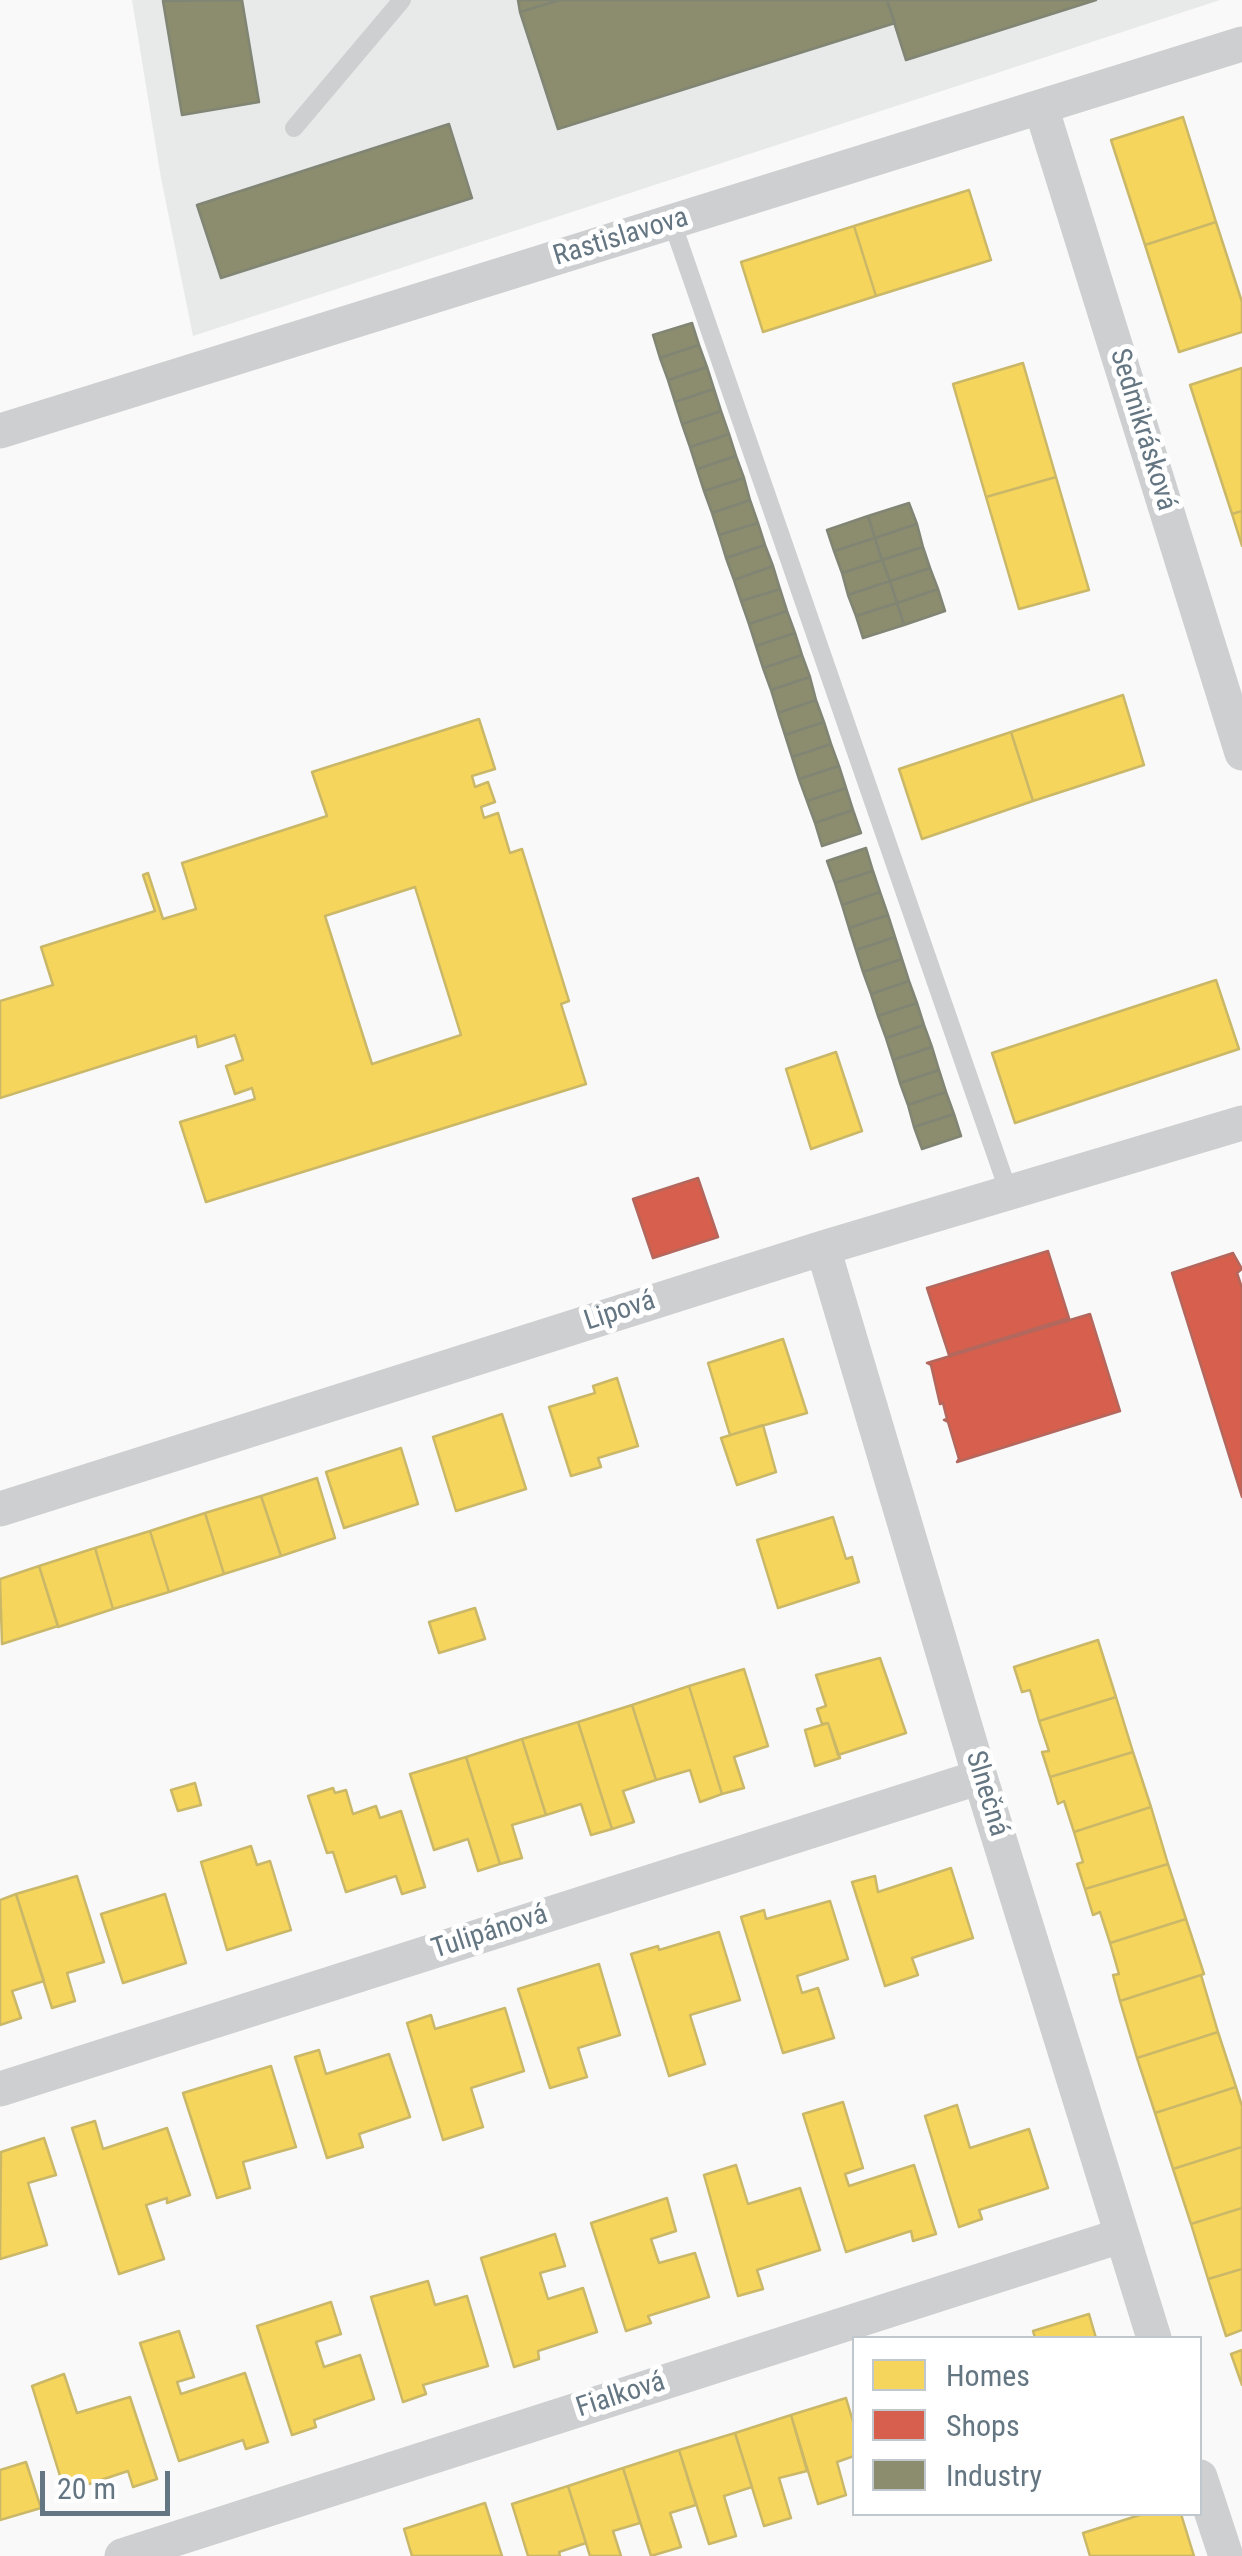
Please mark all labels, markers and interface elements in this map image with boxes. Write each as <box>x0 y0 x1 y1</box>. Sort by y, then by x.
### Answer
street label: Rastislavova <box>550 202 692 274</box>
street label: Sedmikrásková <box>1101 345 1183 515</box>
street label: Lipová <box>580 1285 660 1339</box>
street label: Slnečná <box>957 1747 1015 1841</box>
street label: Tulipánová <box>428 1899 552 1967</box>
legend <box>852 2336 1202 2516</box>
text: Homes <box>946 2358 1030 2393</box>
street label: Fialková <box>572 2366 670 2426</box>
text: Shops <box>946 2408 1020 2443</box>
scale bar <box>45 2451 175 2513</box>
text: Industry <box>946 2458 1042 2493</box>
text: 20 m <box>57 2471 116 2506</box>

